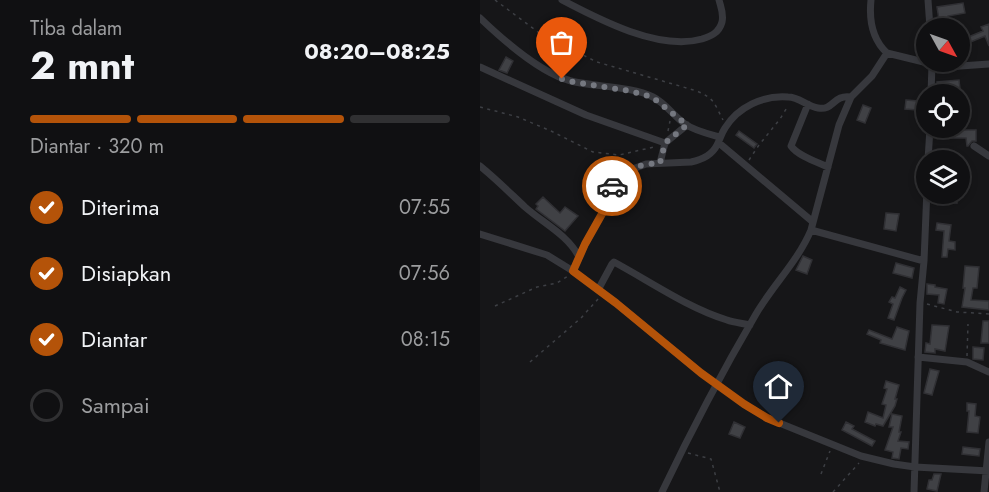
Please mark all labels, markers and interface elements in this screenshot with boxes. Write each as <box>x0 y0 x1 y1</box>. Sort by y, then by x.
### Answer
text: Tiba dalam <box>30 14 122 43</box>
pin <box>536 17 587 79</box>
north arrow <box>916 18 970 72</box>
map controls <box>916 18 970 204</box>
icon: bag <box>545 26 578 59</box>
text: 08:20–08:25 <box>304 35 450 67</box>
text: 2 mnt <box>30 37 134 94</box>
button: locate <box>916 84 970 138</box>
text: Diantar · 320 m <box>30 132 164 161</box>
button: layers <box>916 150 970 204</box>
courier <box>582 156 642 216</box>
icon: car <box>596 170 629 203</box>
icon: check <box>30 191 63 224</box>
text: Diterima <box>81 191 159 223</box>
text: 07:55 <box>399 193 450 222</box>
icon: check <box>30 257 63 290</box>
text: Disiapkan <box>81 257 171 289</box>
text: 07:56 <box>399 259 450 288</box>
icon: check <box>30 323 63 356</box>
text: Diantar <box>81 323 147 355</box>
text: 08:15 <box>401 325 450 354</box>
pin <box>753 361 804 423</box>
icon: home <box>762 370 795 403</box>
text: Sampai <box>81 389 150 421</box>

